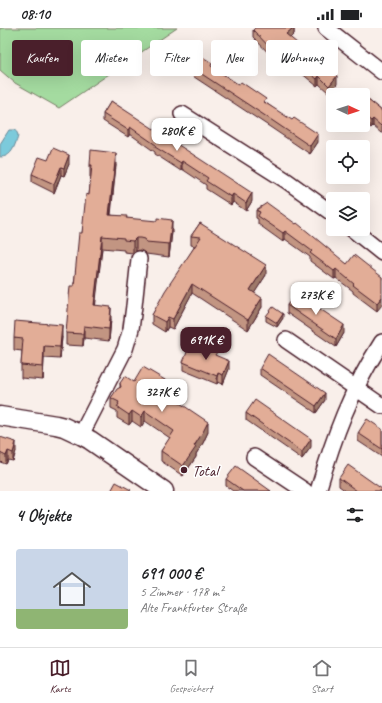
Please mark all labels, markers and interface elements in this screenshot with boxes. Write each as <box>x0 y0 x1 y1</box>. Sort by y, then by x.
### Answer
text: 08:10 <box>20 5 50 24</box>
chip: Kaufen <box>12 40 73 76</box>
chip: Mieten <box>81 40 142 76</box>
chip: Filter <box>150 40 203 76</box>
chip: Neu <box>211 40 258 76</box>
chip: Wohnung <box>266 40 338 76</box>
north arrow <box>326 88 370 132</box>
map controls <box>326 88 370 236</box>
pin: 280K € <box>144 118 210 152</box>
text: 280K € <box>160 123 194 139</box>
button: locate <box>326 140 370 184</box>
button: layers <box>326 192 370 236</box>
pin: 273K € <box>283 282 349 316</box>
text: 273K € <box>299 287 333 303</box>
pin: 691K € <box>173 327 239 361</box>
text: 691K € <box>189 332 223 348</box>
pin: 327K € <box>129 379 195 413</box>
text: 327K € <box>145 384 179 400</box>
place label: Total <box>192 461 221 481</box>
marker: Total <box>179 465 189 475</box>
icon: filters <box>344 504 366 526</box>
text: 4 Objekte <box>16 505 71 526</box>
text: 691 000 € <box>140 563 202 584</box>
icon: home <box>48 565 96 613</box>
text: 5 Zimmer · 178 m² <box>140 584 223 600</box>
text: Alte Frankfurter Straße <box>140 600 247 616</box>
tab: Karte <box>49 657 71 695</box>
tab: Gespeichert <box>170 657 212 695</box>
tab: Start <box>311 657 333 695</box>

